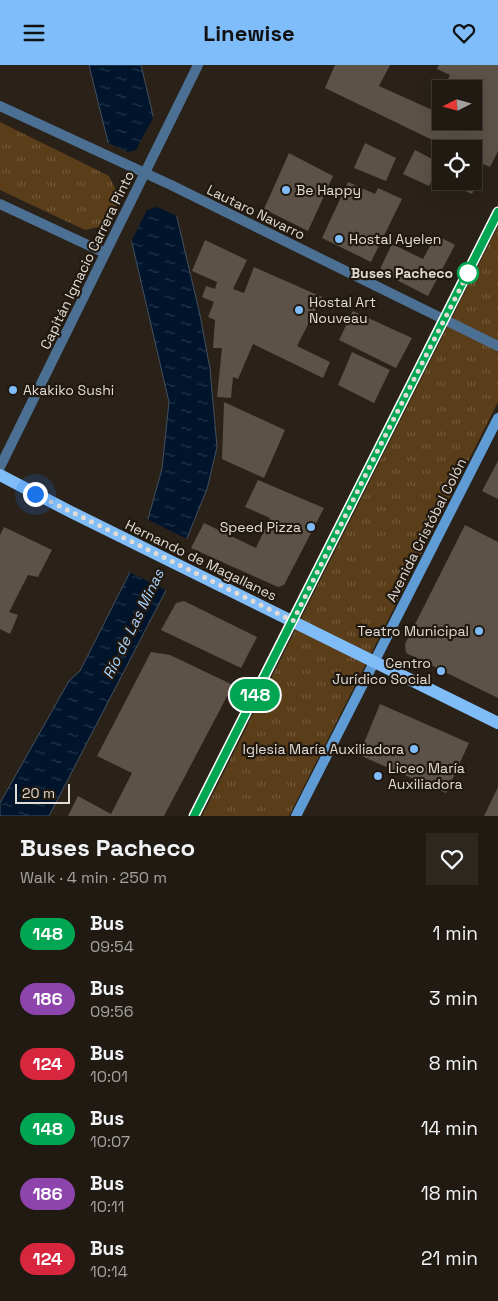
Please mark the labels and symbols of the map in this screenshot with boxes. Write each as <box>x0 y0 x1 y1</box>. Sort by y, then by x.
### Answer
north arrow <box>432 80 482 130</box>
street label: Capitán Ignacio Carrera Pinto <box>36 168 138 352</box>
street label: Lautaro Navarro <box>204 180 308 244</box>
place label: Be Happy <box>296 181 361 199</box>
marker: Be Happy <box>280 184 292 196</box>
place label: Hostal Ayelen <box>349 230 441 248</box>
marker: Hostal Ayelen <box>333 233 345 245</box>
marker: Buses Pacheco <box>457 262 479 284</box>
place label: Buses Pacheco <box>351 264 453 282</box>
place label: Hostal Art Nouveau <box>309 293 376 327</box>
marker: Hostal Art Nouveau <box>293 304 305 316</box>
place label: Akakiko Sushi <box>23 381 114 399</box>
marker: Akakiko Sushi <box>7 384 19 396</box>
street label: Avenida Cristóbal Colón <box>382 455 470 605</box>
your location <box>23 482 48 507</box>
street label: Hernando de Magallanes <box>122 515 280 605</box>
place label: Speed Pizza <box>220 518 301 536</box>
marker: Speed Pizza <box>305 521 317 533</box>
water label: Río de Las Minas <box>98 565 168 682</box>
place label: Teatro Municipal <box>358 622 469 640</box>
marker: Teatro Municipal <box>473 625 485 637</box>
place label: Centro Jurídico Social <box>332 654 431 688</box>
marker: Centro Jurídico Social <box>435 665 447 677</box>
line badge: 148 <box>226 679 284 711</box>
place label: Iglesia María Auxiliadora <box>242 740 404 758</box>
marker: Iglesia María Auxiliadora <box>408 743 420 755</box>
place label: Liceo María Auxiliadora <box>388 759 465 793</box>
marker: Liceo María Auxiliadora <box>372 770 384 782</box>
scale bar <box>15 781 70 804</box>

